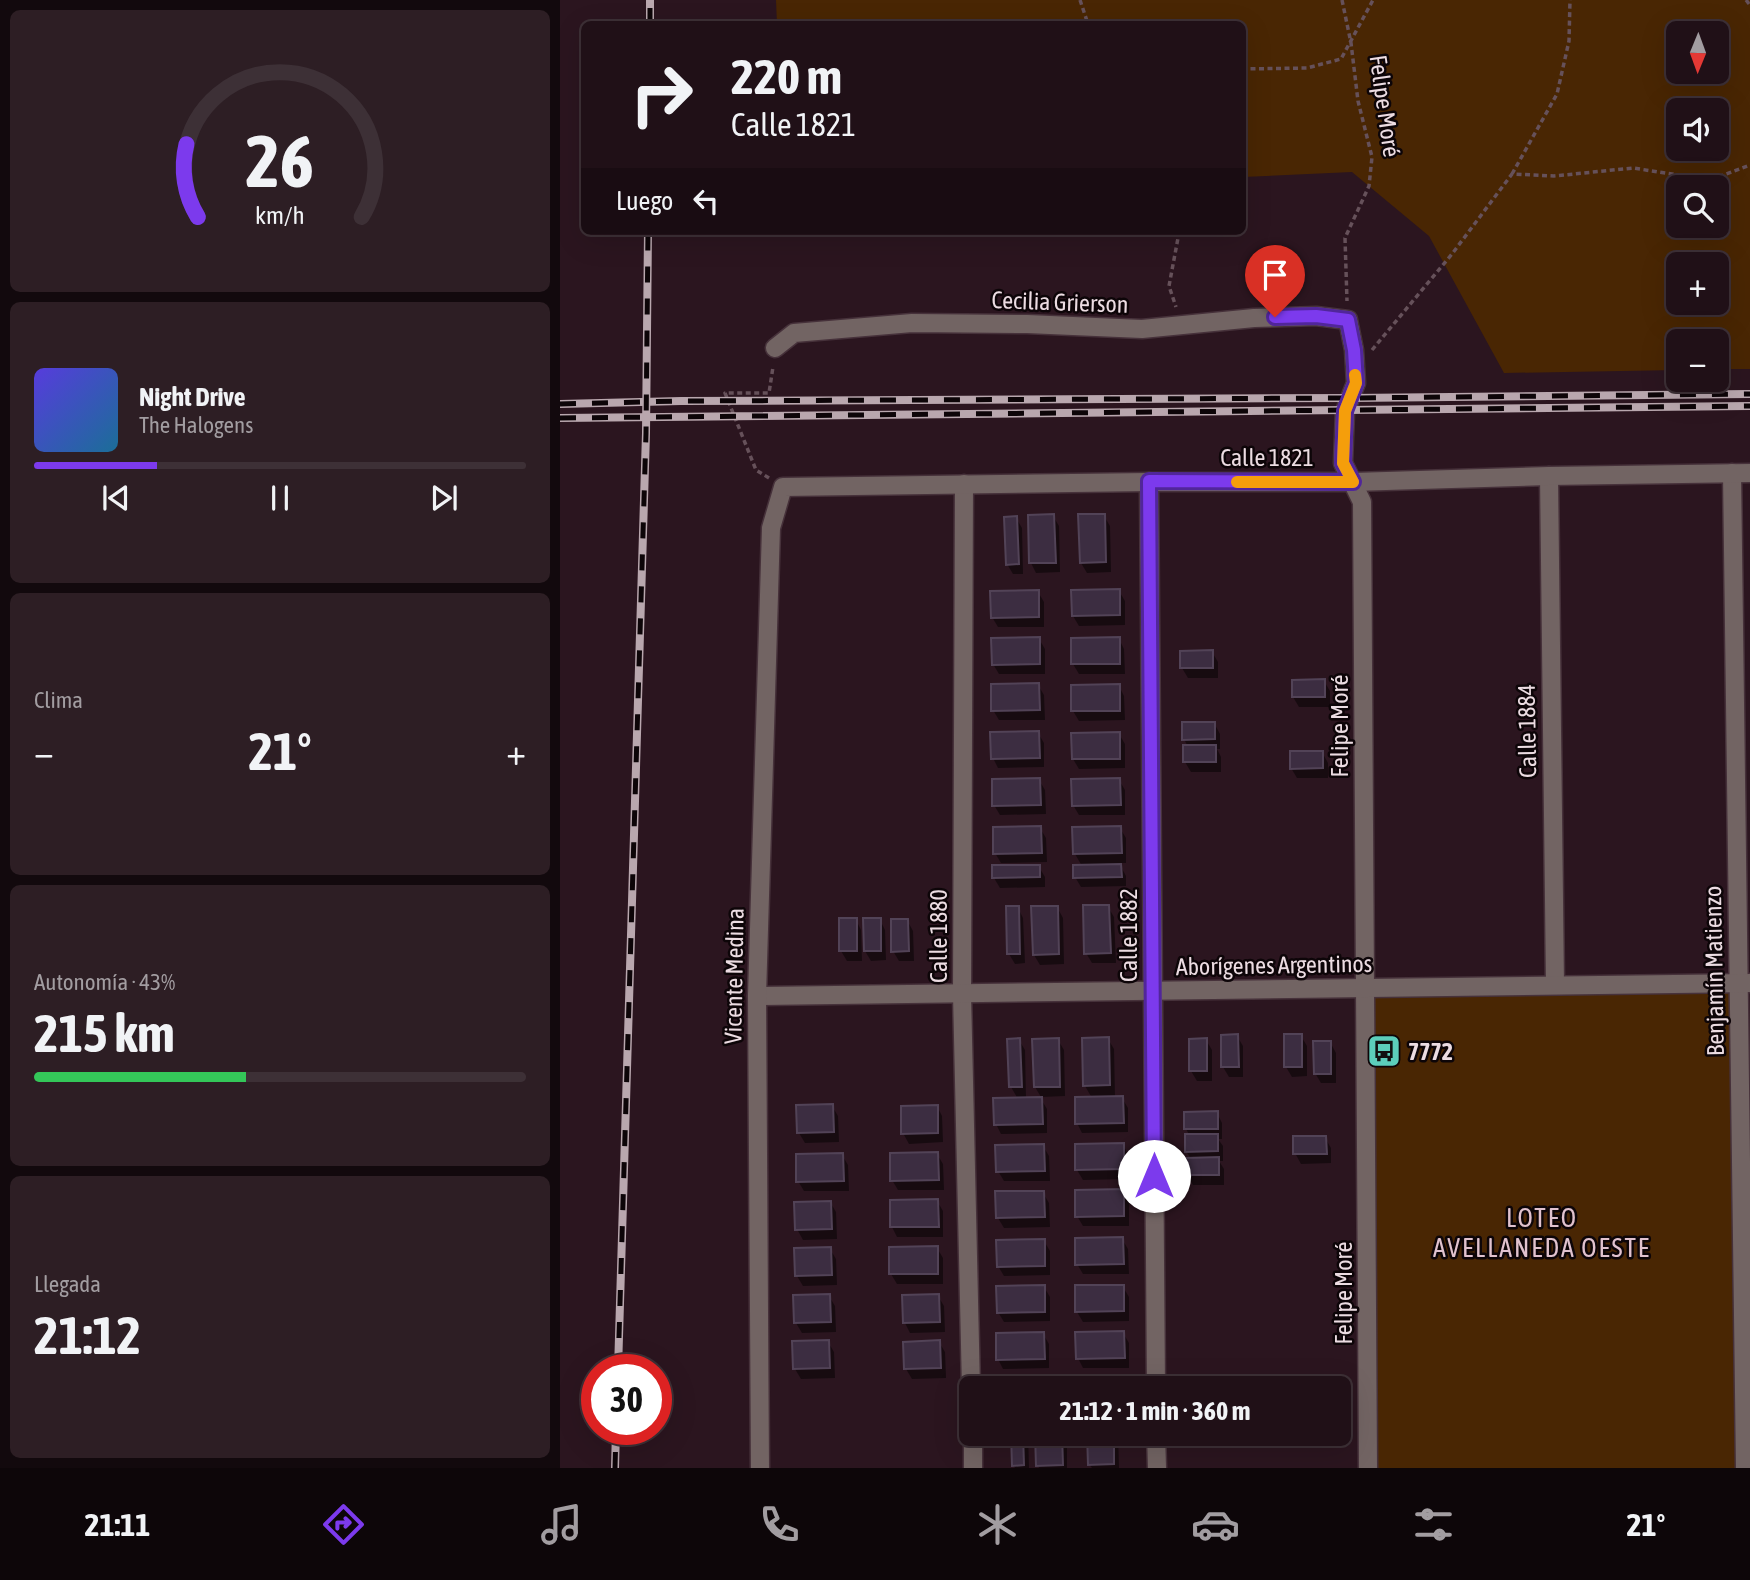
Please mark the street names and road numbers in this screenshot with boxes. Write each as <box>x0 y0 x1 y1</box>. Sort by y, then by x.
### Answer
street label: Felipe Moré <box>1364 53 1406 159</box>
street label: Cecilia Grierson <box>991 286 1129 318</box>
street label: Calle 1821 <box>1220 444 1314 471</box>
street label: Felipe Moré <box>1326 675 1353 777</box>
street label: Calle 1884 <box>1513 684 1541 778</box>
street label: Benjamín Matienzo <box>1699 886 1729 1056</box>
street label: Calle 1882 <box>1115 888 1142 982</box>
street label: Calle 1880 <box>925 889 952 983</box>
street label: Vicente Medina <box>719 908 749 1044</box>
street label: Aborígenes Argentinos <box>1176 950 1372 980</box>
street label: Felipe Moré <box>1330 1242 1357 1344</box>

